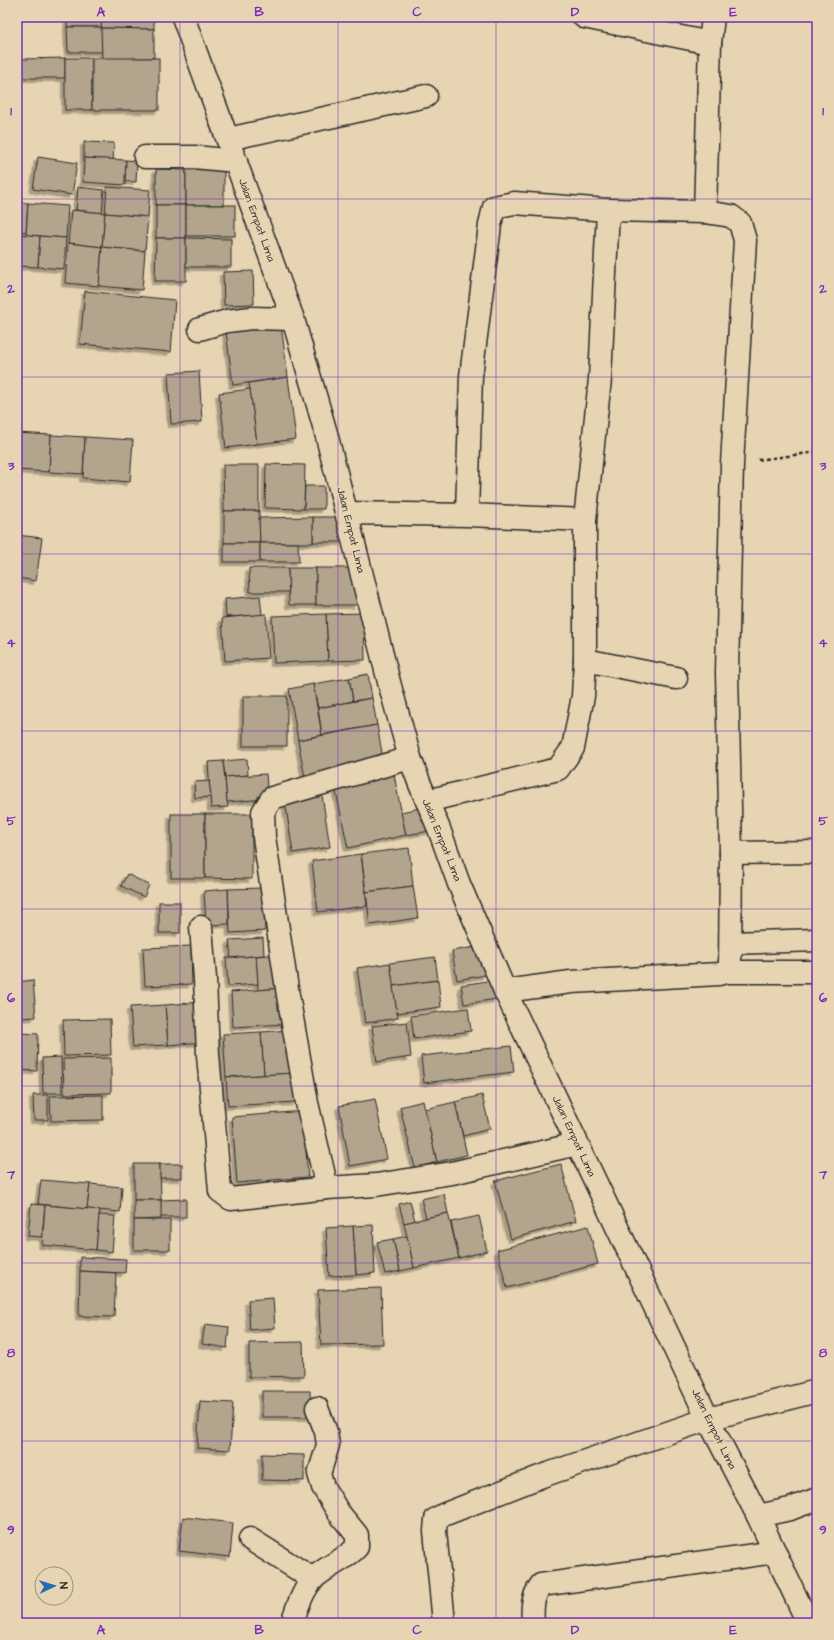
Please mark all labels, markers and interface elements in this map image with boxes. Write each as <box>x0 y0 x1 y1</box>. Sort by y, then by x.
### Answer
text: A <box>97 3 106 21</box>
text: B <box>254 3 264 21</box>
text: C <box>412 3 422 21</box>
text: D <box>571 3 580 21</box>
text: E <box>729 3 737 21</box>
text: 1 <box>10 102 12 120</box>
text: 1 <box>822 102 824 120</box>
street label: Jalan Empat Lima <box>235 176 279 264</box>
text: 2 <box>6 280 15 298</box>
text: 2 <box>818 280 827 298</box>
text: 3 <box>7 457 15 475</box>
text: 3 <box>819 457 827 475</box>
street label: Jalan Empat Lima <box>333 486 369 575</box>
text: 4 <box>7 634 16 652</box>
text: 4 <box>819 634 828 652</box>
street label: Jalan Empat Lima <box>419 797 466 884</box>
text: 5 <box>6 812 16 830</box>
text: 5 <box>818 812 828 830</box>
text: 6 <box>7 989 16 1007</box>
text: 6 <box>819 989 828 1007</box>
street label: Jalan Empat Lima <box>549 1093 600 1179</box>
text: 7 <box>6 1166 16 1184</box>
text: 7 <box>818 1166 828 1184</box>
text: 8 <box>7 1344 16 1362</box>
text: 8 <box>819 1344 828 1362</box>
street label: Jalan Empat Lima <box>688 1386 740 1472</box>
text: 9 <box>7 1521 15 1539</box>
text: 9 <box>819 1521 827 1539</box>
north arrow <box>34 1566 74 1606</box>
text: N <box>56 1581 71 1589</box>
text: A <box>97 1621 106 1639</box>
text: B <box>254 1621 264 1639</box>
text: C <box>412 1621 422 1639</box>
text: D <box>571 1621 580 1639</box>
text: E <box>729 1621 737 1639</box>

